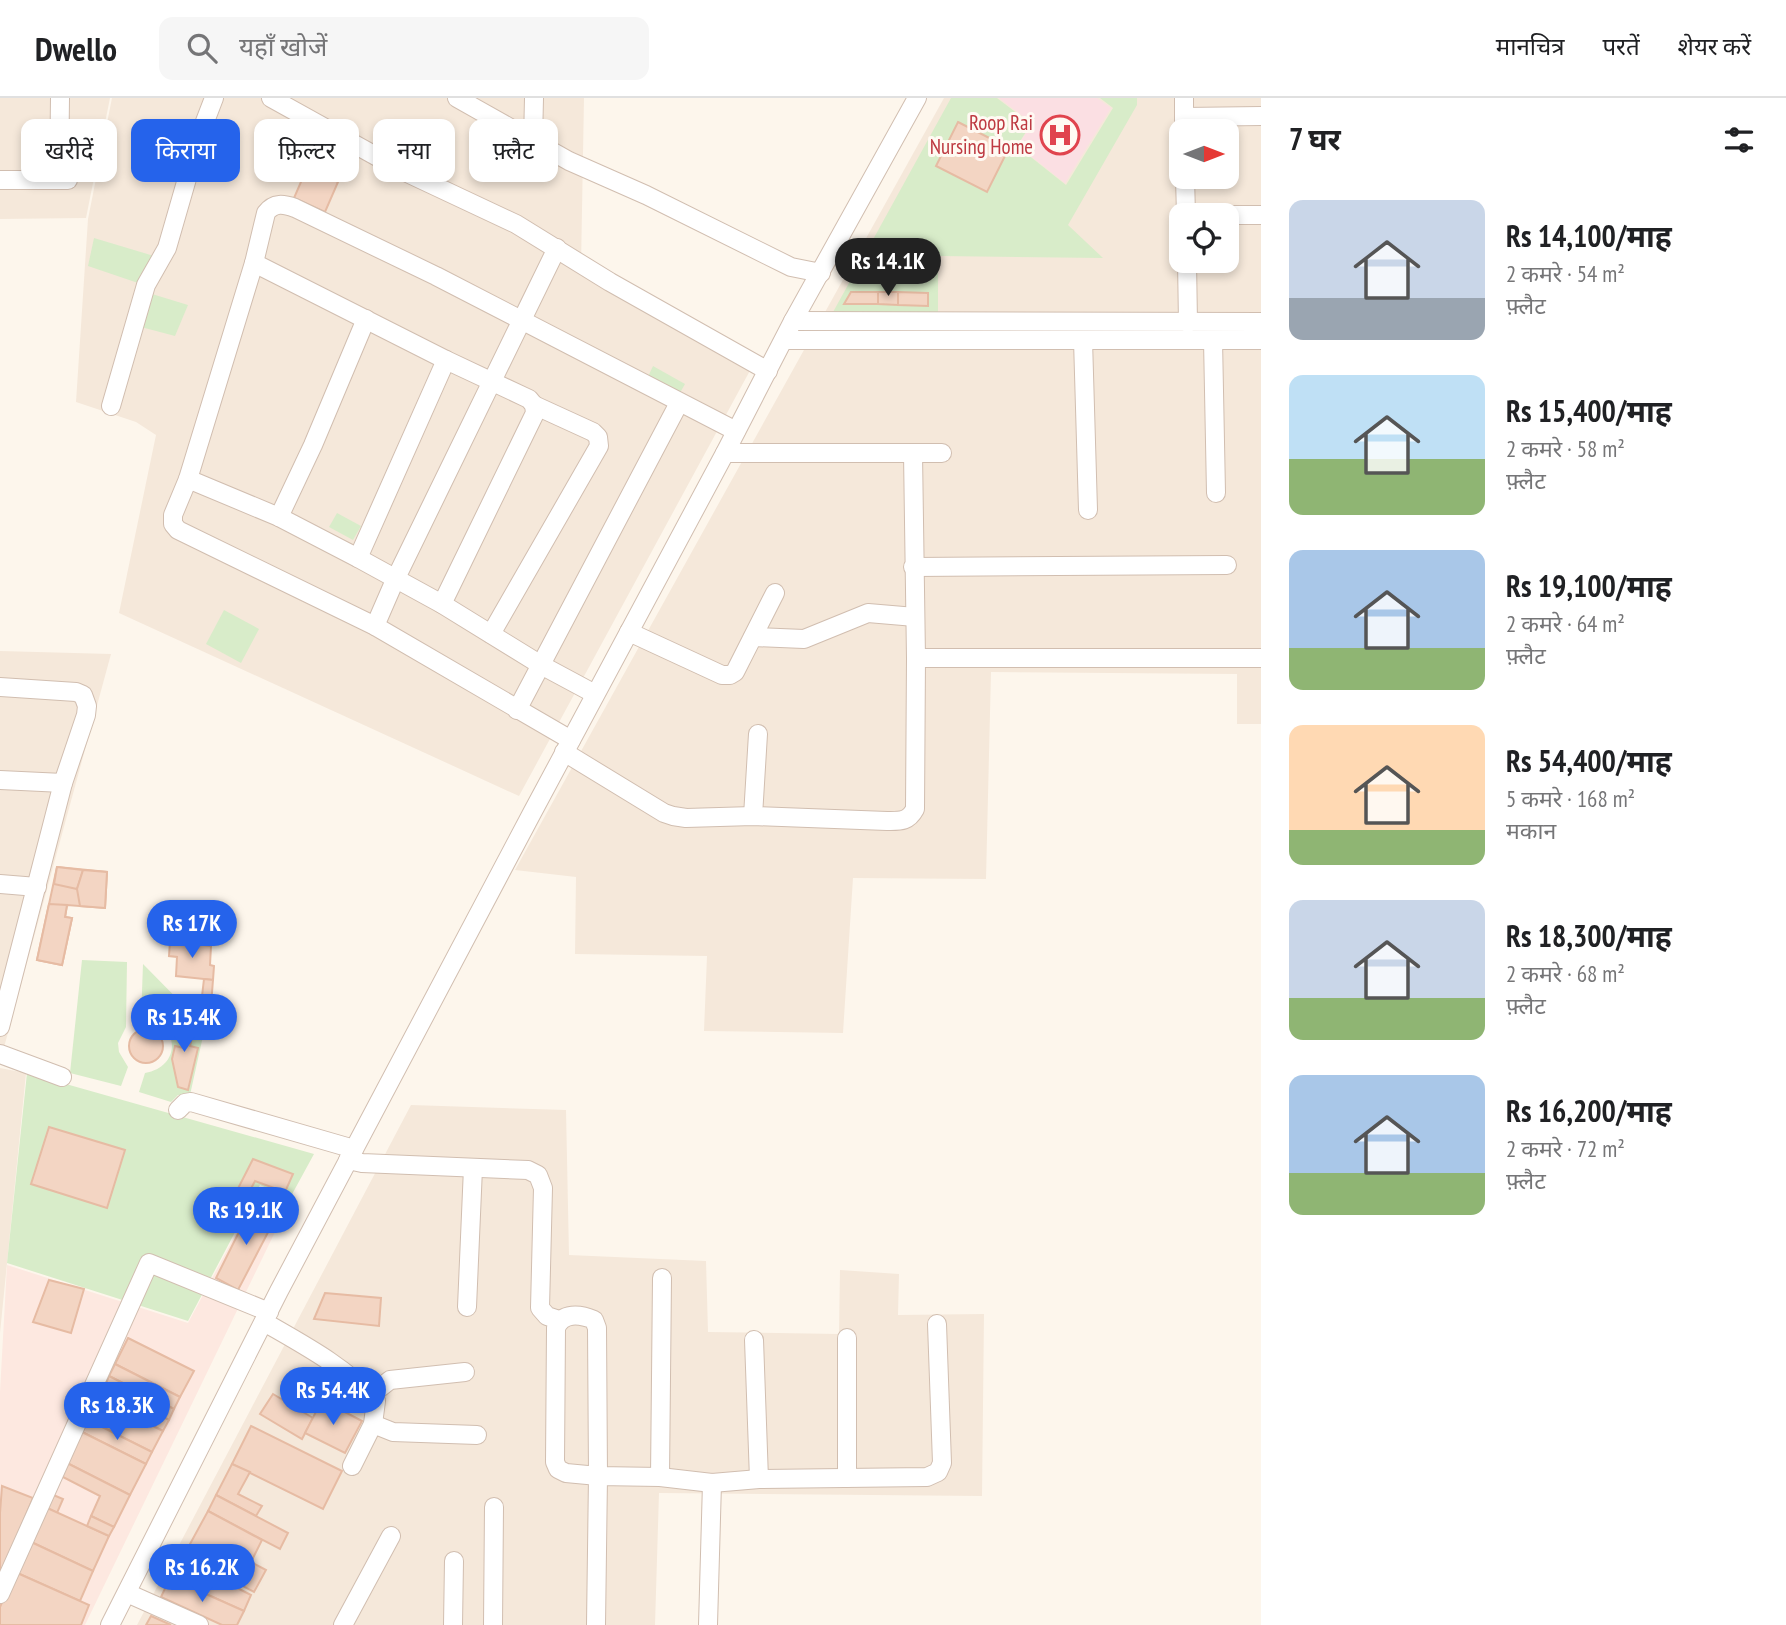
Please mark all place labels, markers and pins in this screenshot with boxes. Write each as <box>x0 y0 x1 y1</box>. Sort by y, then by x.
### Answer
place label: Roop Rai Nursing Home <box>930 109 1033 160</box>
hospital icon: Roop Rai Nursing Home <box>1039 114 1081 156</box>
pin: Rs 14.1K <box>816 238 960 298</box>
pin: Rs 17K <box>135 900 249 960</box>
pin: Rs 15.4K <box>112 995 256 1054</box>
pin: Rs 19.1K <box>174 1188 318 1247</box>
pin: Rs 54.4K <box>261 1368 405 1427</box>
pin: Rs 18.3K <box>45 1382 189 1442</box>
pin: Rs 16.2K <box>130 1544 274 1604</box>

